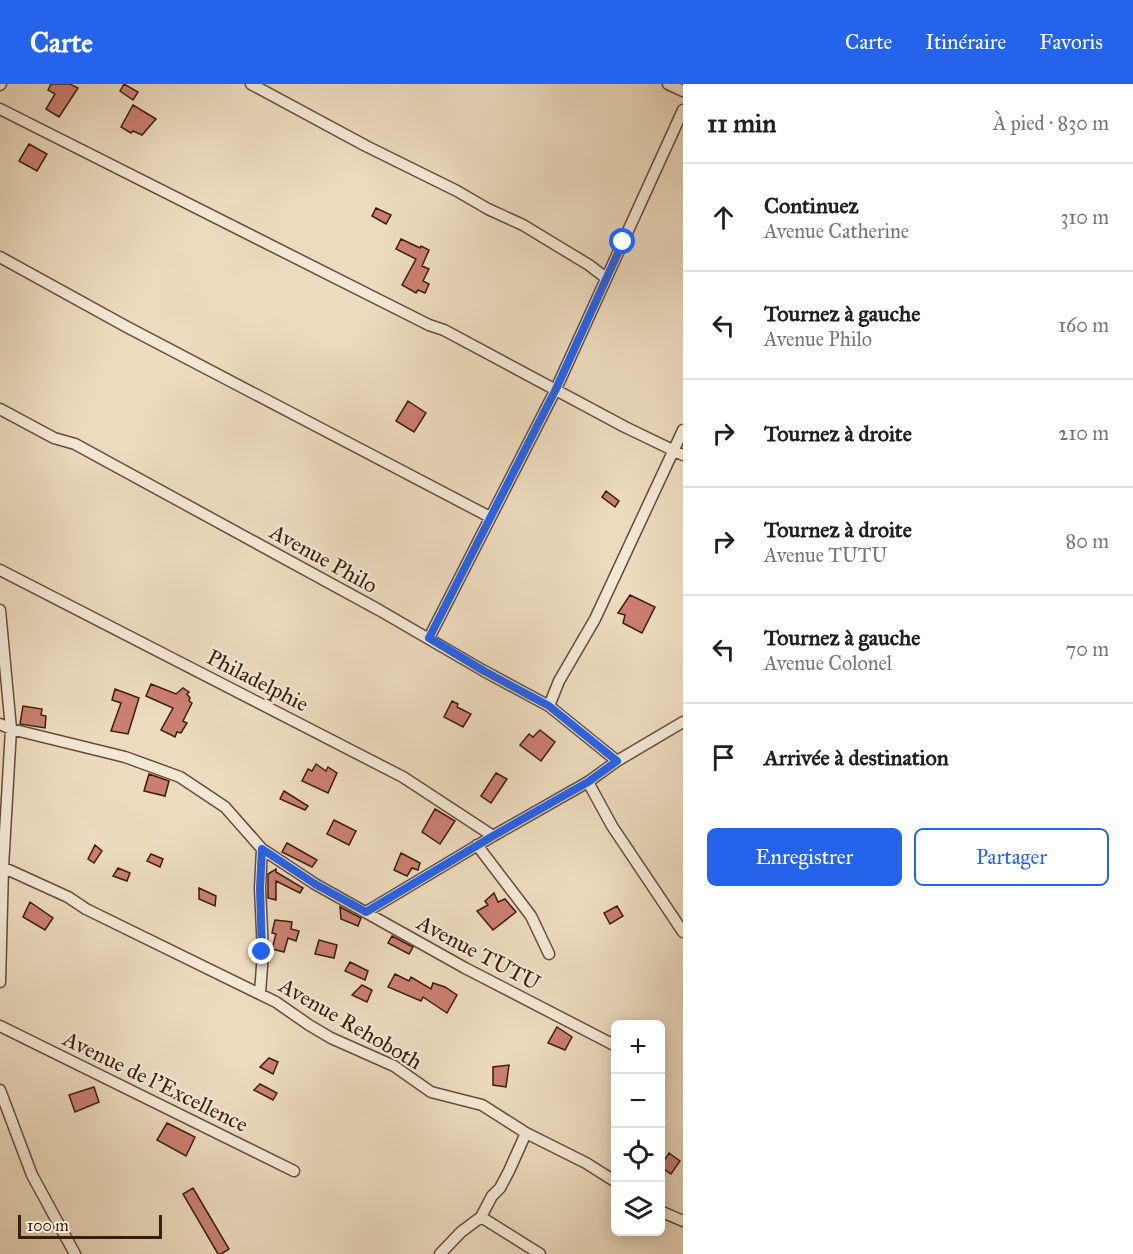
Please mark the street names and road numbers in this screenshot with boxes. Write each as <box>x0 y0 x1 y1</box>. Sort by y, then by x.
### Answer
street label: Avenue Philo <box>264 517 382 599</box>
street label: Philadelphie <box>202 643 313 718</box>
street label: Avenue TUTU <box>412 908 546 997</box>
street label: Avenue Rehoboth <box>274 971 427 1075</box>
street label: Avenue de l'Excellence <box>58 1025 253 1138</box>

